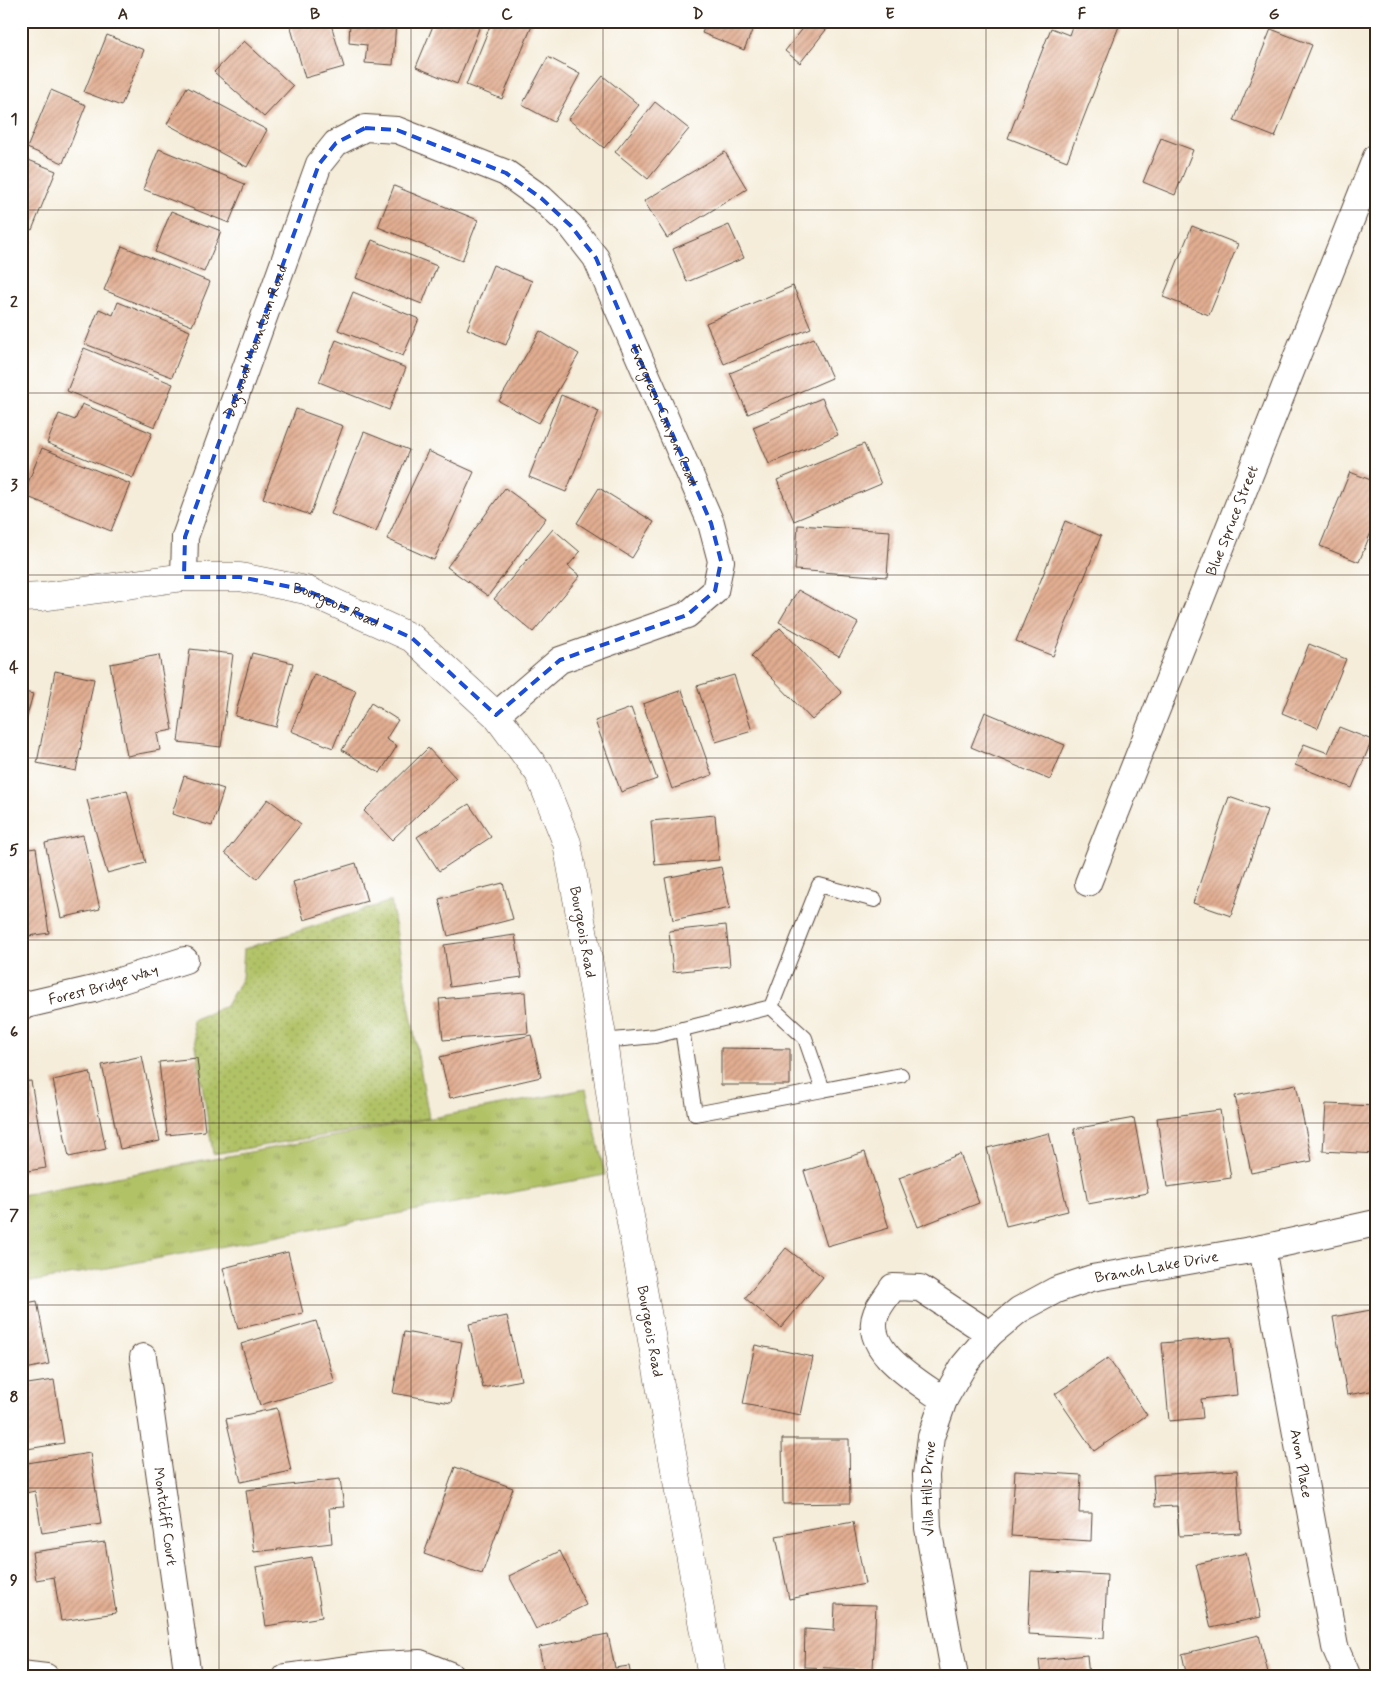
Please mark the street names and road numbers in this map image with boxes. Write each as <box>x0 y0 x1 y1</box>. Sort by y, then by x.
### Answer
street label: Dogwood Mountain Road <box>220 262 293 421</box>
street label: Evergreen Canyon Road <box>624 342 703 489</box>
street label: Blue Spruce Street <box>1202 462 1264 579</box>
street label: Bourgeois Road <box>291 579 382 633</box>
street label: Bourgeois Road <box>564 885 600 980</box>
street label: Forest Bridge Way <box>47 960 161 1010</box>
street label: Branch Lake Drive <box>1093 1247 1220 1288</box>
street label: Bourgeois Road <box>631 1284 667 1379</box>
street label: Avon Place <box>1284 1428 1317 1500</box>
street label: Villa Hills Drive <box>917 1439 941 1538</box>
street label: Montcliff Court <box>148 1466 181 1567</box>

